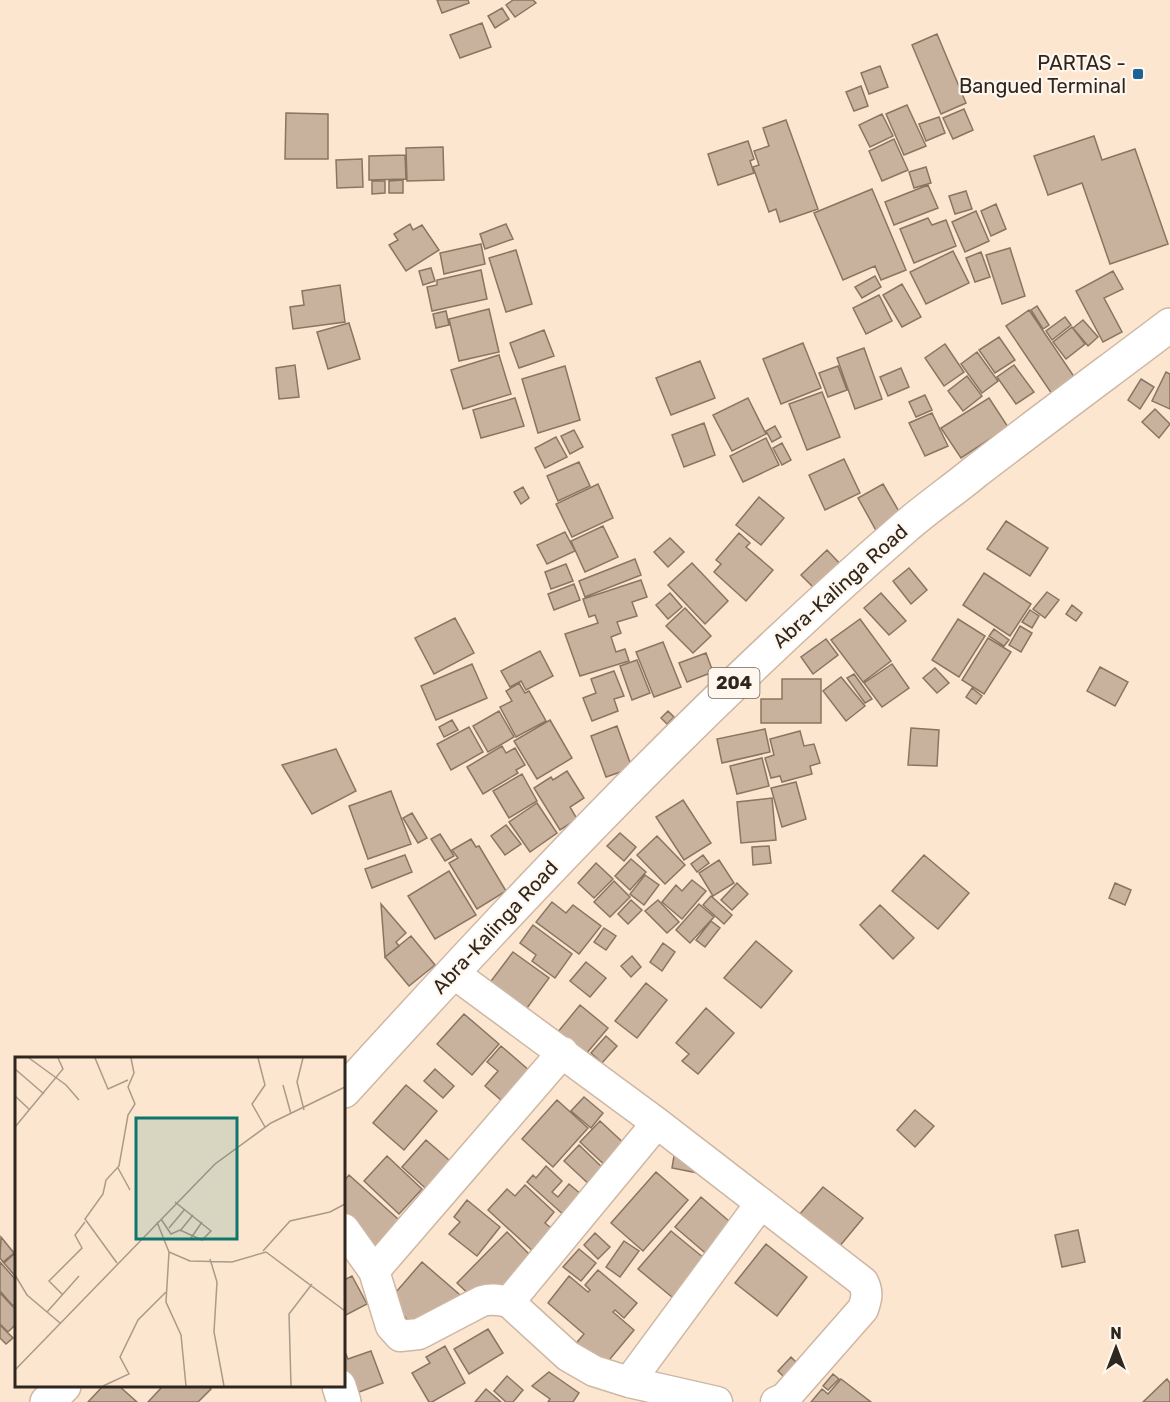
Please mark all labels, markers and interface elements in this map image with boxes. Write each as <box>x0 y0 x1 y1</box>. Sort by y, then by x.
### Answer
place label: PARTAS - Bangued Terminal <box>959 51 1126 98</box>
marker: PARTAS - Bangued Terminal <box>1131 67 1145 81</box>
street label: Abra-Kalinga Road <box>768 519 912 653</box>
road number: 204 <box>708 668 760 698</box>
street label: Abra-Kalinga Road <box>427 855 563 999</box>
inset map <box>15 1057 345 1387</box>
north arrow <box>1086 1318 1146 1378</box>
text: N <box>1110 1324 1122 1343</box>

